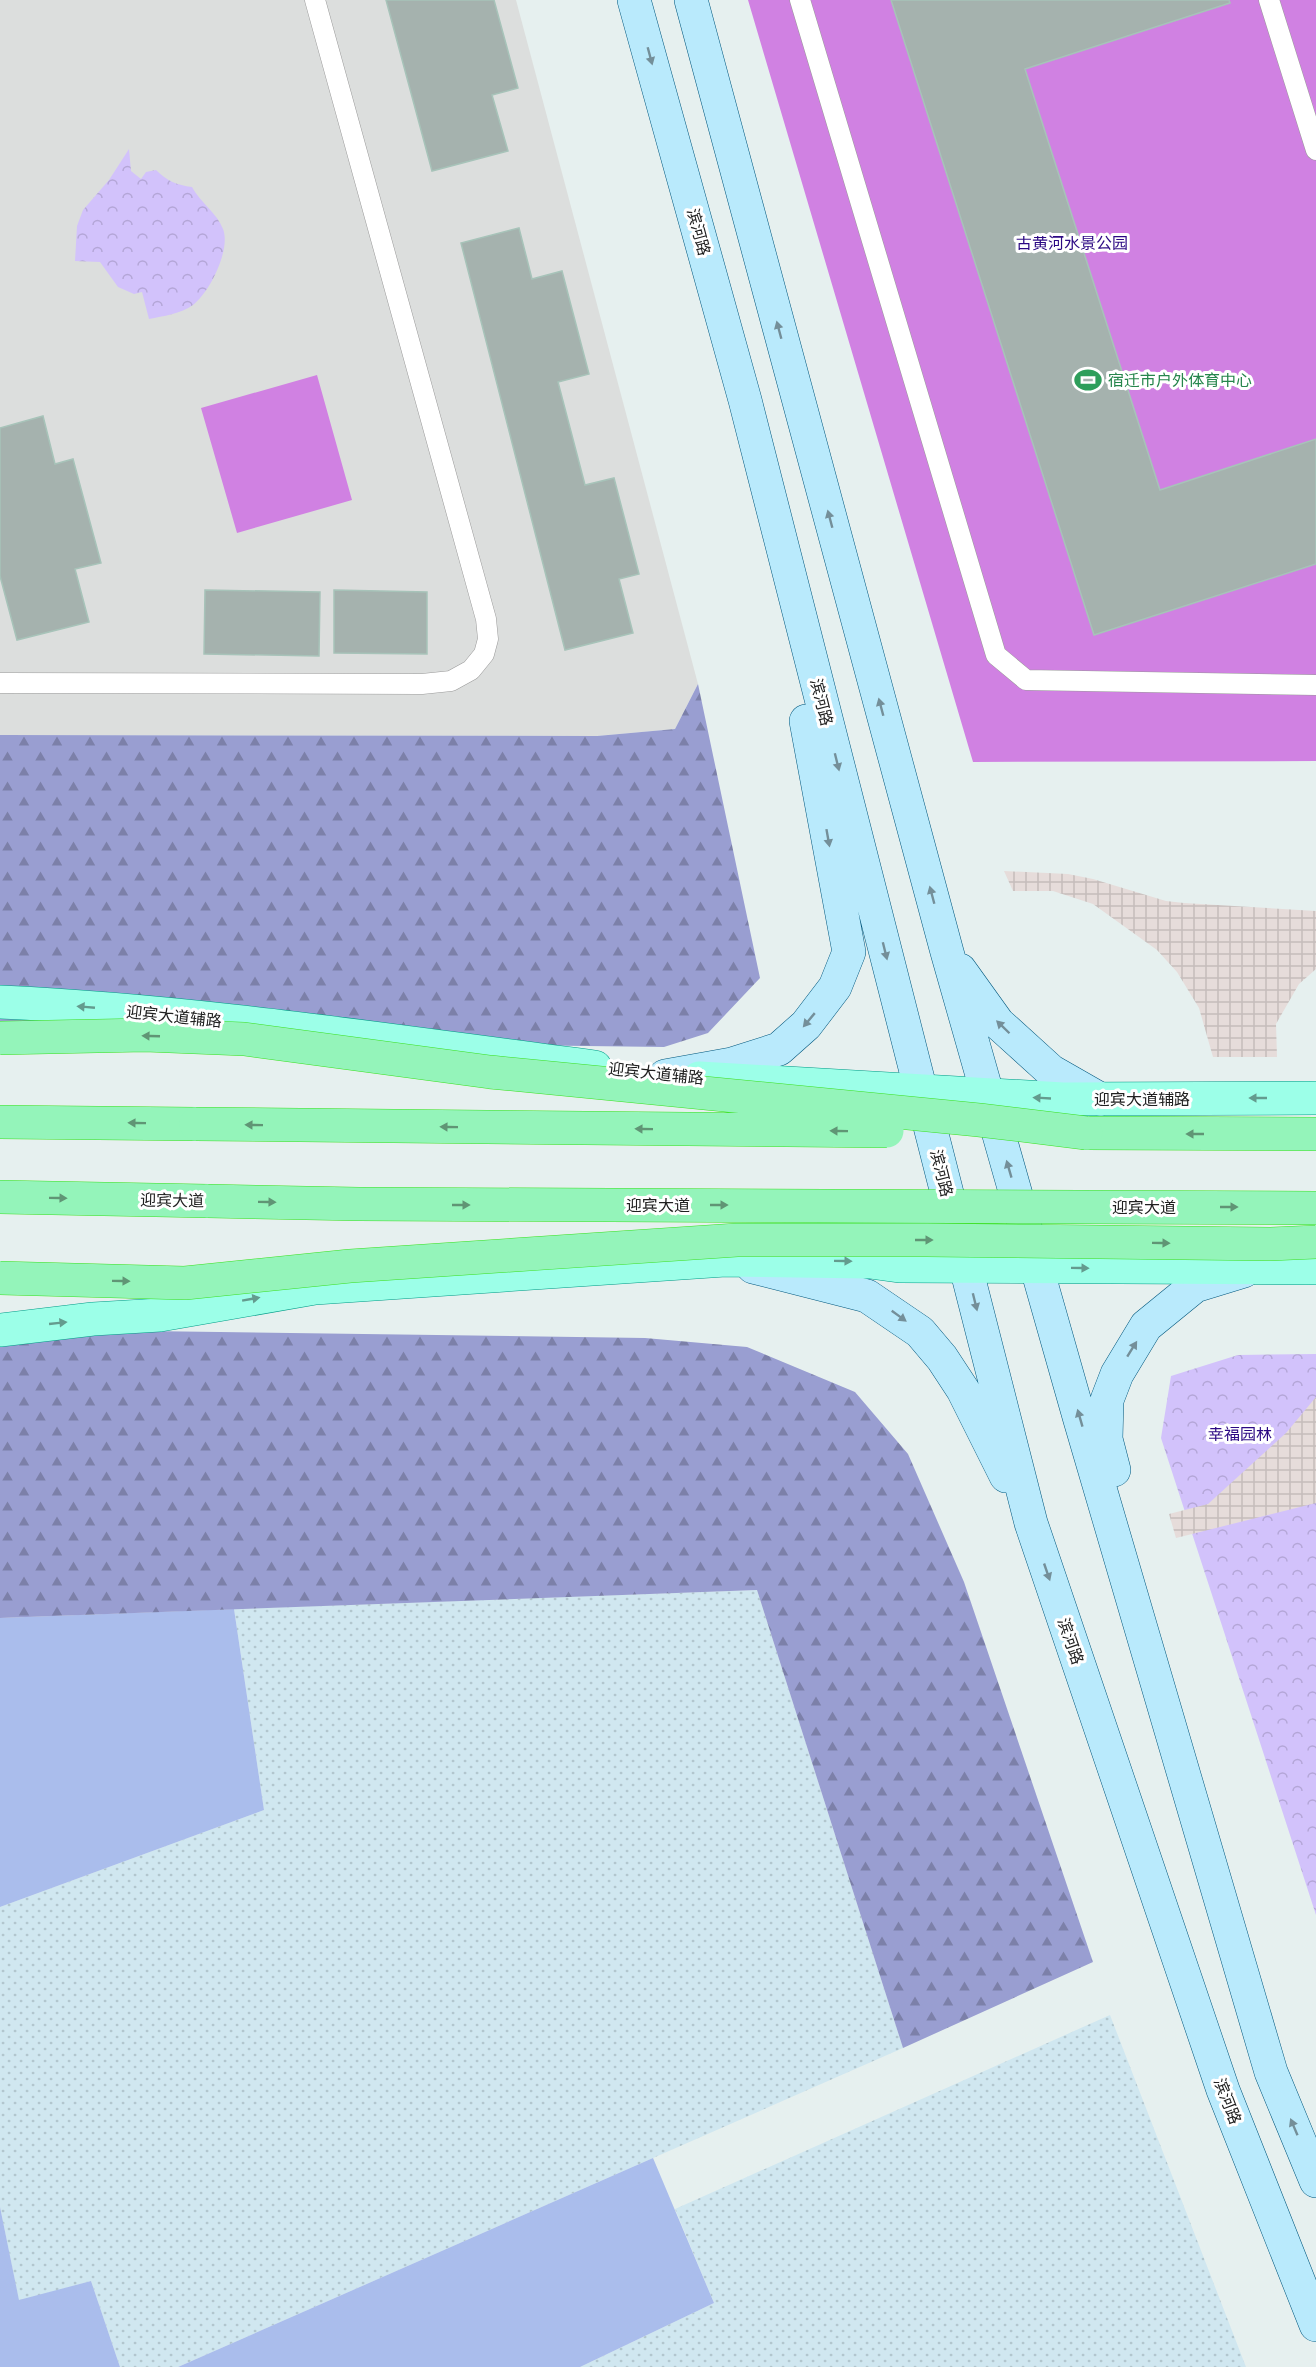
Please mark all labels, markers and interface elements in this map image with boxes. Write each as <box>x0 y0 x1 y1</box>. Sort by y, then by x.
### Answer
one-way arrow <box>646 47 655 65</box>
street label: 滨河路 <box>683 206 715 258</box>
park label: 古黄河水景公园 <box>1016 233 1128 253</box>
one-way arrow <box>774 321 783 339</box>
sports icon: 宿迁市户外体育中心 <box>1073 365 1103 395</box>
place label: 宿迁市户外体育中心 <box>1108 370 1252 390</box>
one-way arrow <box>825 510 834 528</box>
street label: 滨河路 <box>806 676 838 728</box>
one-way arrow <box>875 698 885 716</box>
one-way arrow <box>833 752 843 771</box>
one-way arrow <box>824 829 833 848</box>
one-way arrow <box>926 886 936 904</box>
one-way arrow <box>881 941 891 960</box>
street label: 迎宾大道辅路 <box>125 1001 223 1031</box>
one-way arrow <box>76 1002 95 1012</box>
one-way arrow <box>803 1012 816 1027</box>
one-way arrow <box>996 1020 1010 1034</box>
one-way arrow <box>142 1031 161 1041</box>
street label: 迎宾大道辅路 <box>607 1058 705 1088</box>
street label: 迎宾大道辅路 <box>1094 1089 1190 1109</box>
one-way arrow <box>1032 1093 1051 1102</box>
one-way arrow <box>1248 1093 1267 1103</box>
one-way arrow <box>128 1118 147 1128</box>
one-way arrow <box>244 1120 263 1129</box>
one-way arrow <box>439 1122 458 1132</box>
one-way arrow <box>634 1124 653 1134</box>
one-way arrow <box>829 1126 848 1136</box>
one-way arrow <box>1185 1129 1204 1139</box>
street label: 滨河路 <box>926 1147 958 1199</box>
one-way arrow <box>1004 1160 1013 1178</box>
street label: 迎宾大道 <box>140 1189 204 1211</box>
one-way arrow <box>49 1193 68 1203</box>
street label: 迎宾大道 <box>626 1195 690 1215</box>
one-way arrow <box>257 1197 276 1207</box>
street label: 迎宾大道 <box>1112 1197 1176 1217</box>
one-way arrow <box>452 1200 471 1210</box>
one-way arrow <box>710 1200 729 1210</box>
one-way arrow <box>1220 1202 1239 1212</box>
one-way arrow <box>914 1235 933 1245</box>
one-way arrow <box>1151 1238 1170 1248</box>
one-way arrow <box>834 1257 853 1266</box>
one-way arrow <box>1071 1263 1090 1272</box>
one-way arrow <box>112 1276 131 1286</box>
one-way arrow <box>970 1293 980 1312</box>
one-way arrow <box>242 1294 261 1303</box>
one-way arrow <box>892 1310 907 1322</box>
one-way arrow <box>49 1318 68 1328</box>
one-way arrow <box>1127 1341 1138 1357</box>
one-way arrow <box>1074 1409 1084 1427</box>
park label: 幸福园林 <box>1208 1424 1272 1444</box>
one-way arrow <box>1043 1563 1053 1581</box>
street label: 滨河路 <box>1054 1615 1088 1667</box>
street label: 滨河路 <box>1210 2075 1246 2127</box>
one-way arrow <box>1289 2118 1298 2135</box>

